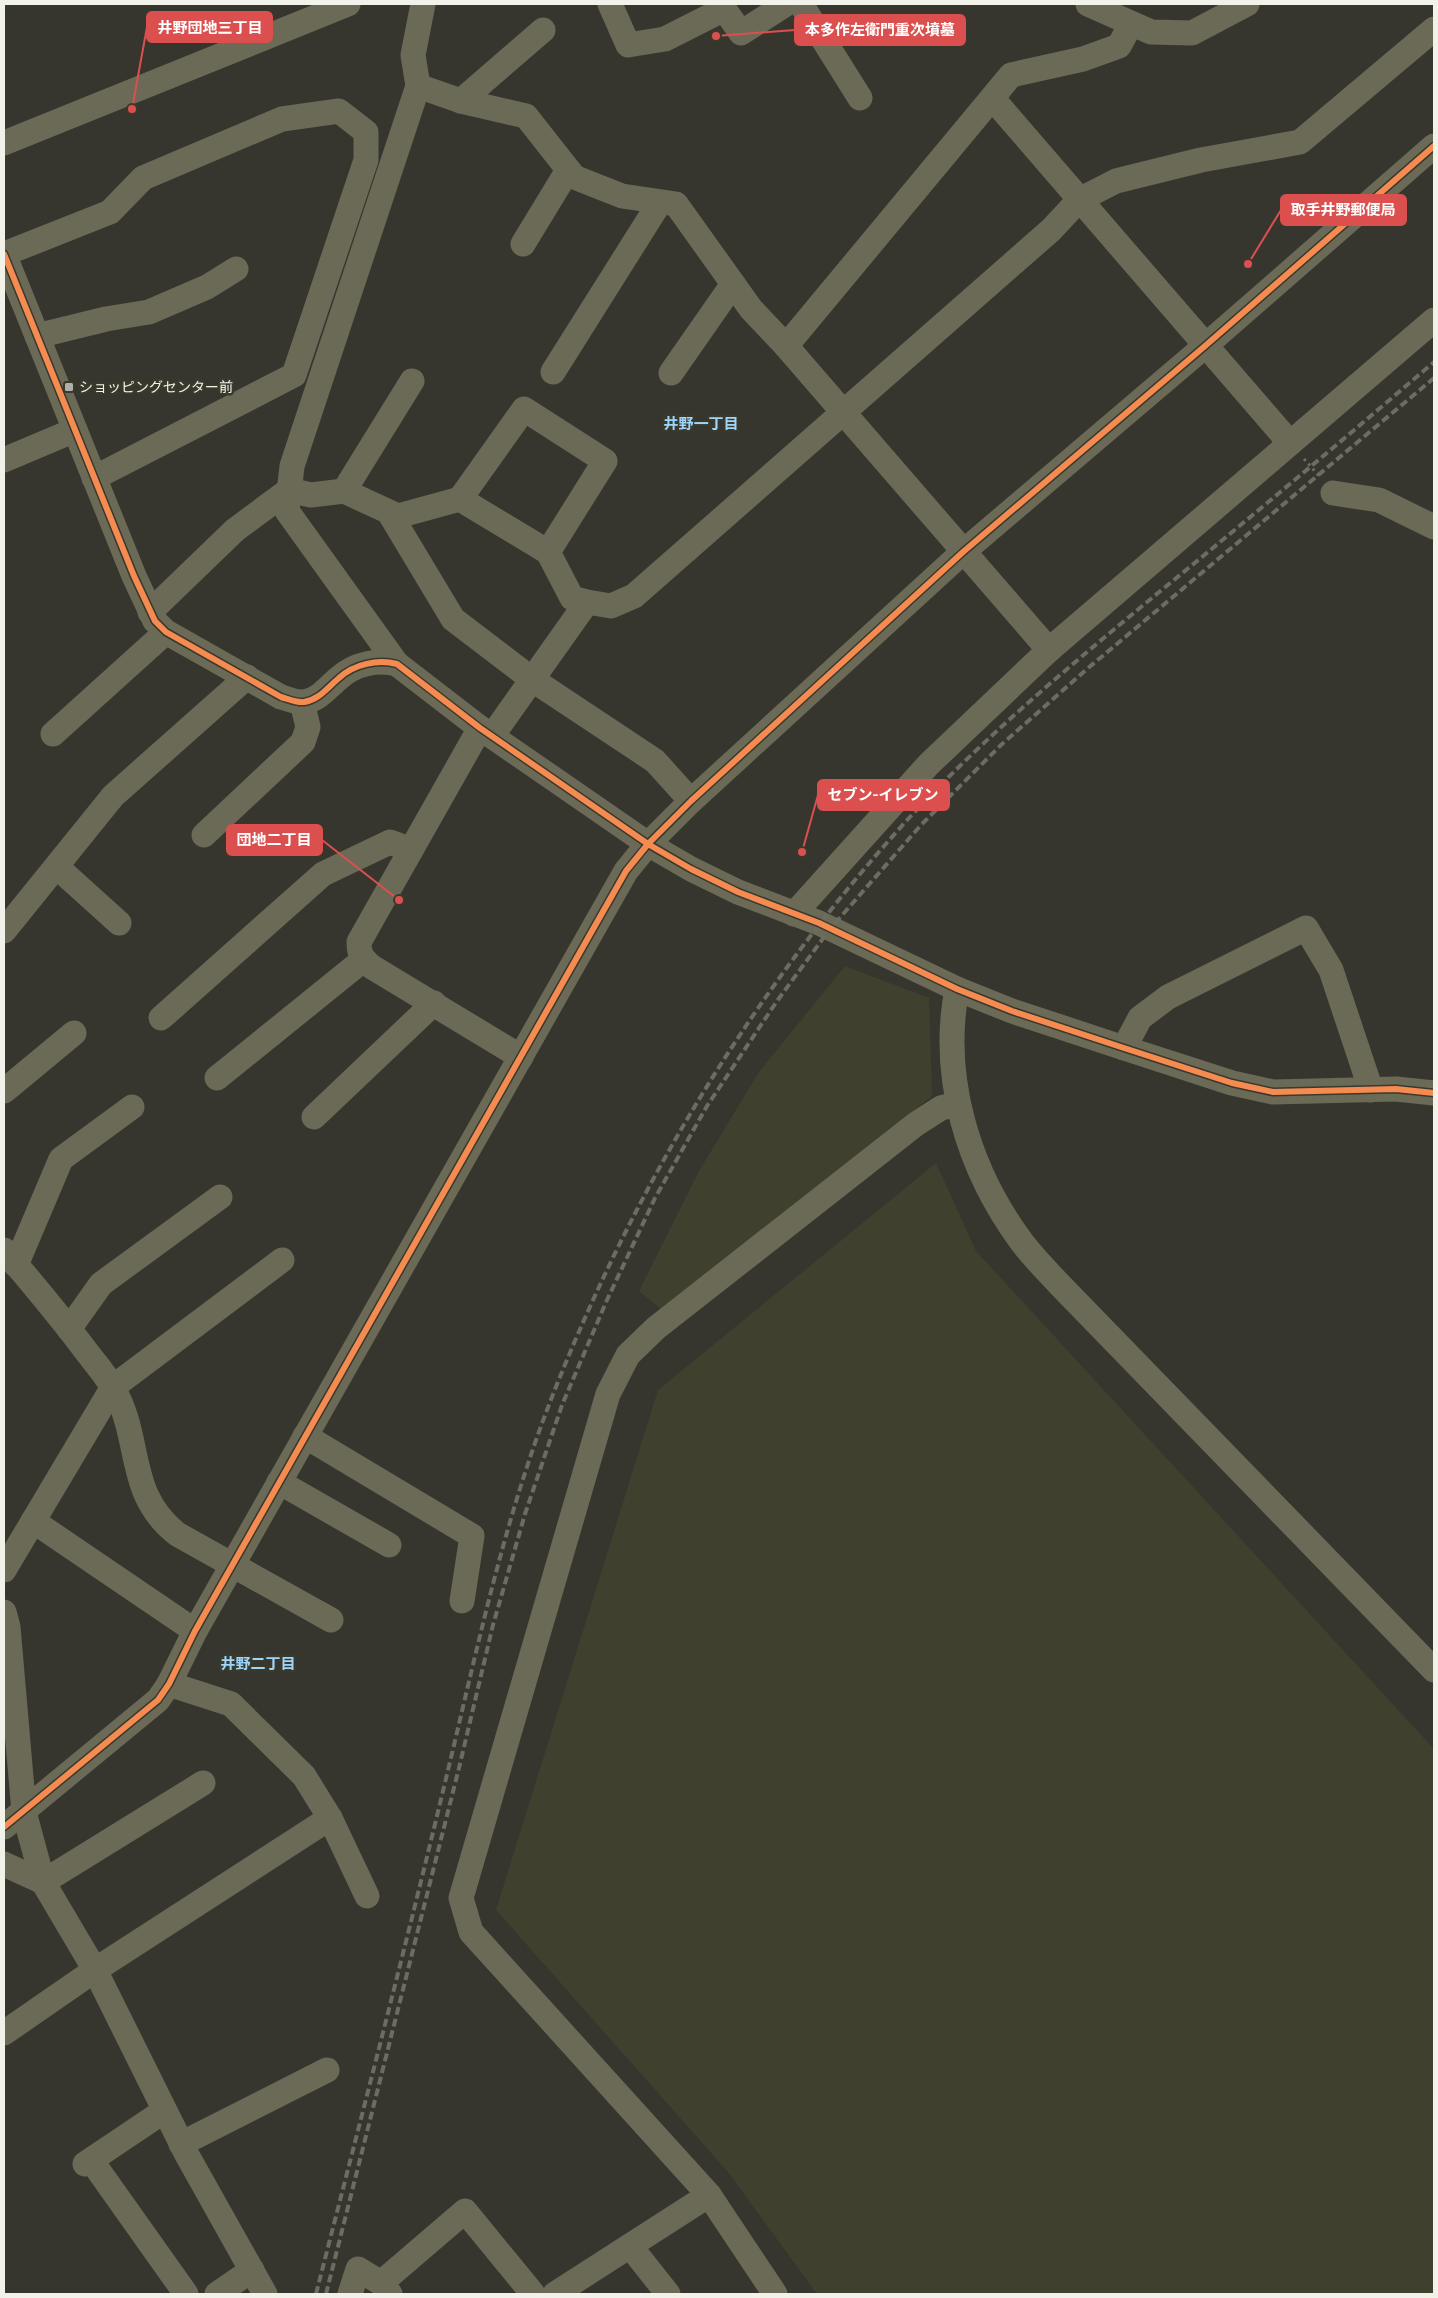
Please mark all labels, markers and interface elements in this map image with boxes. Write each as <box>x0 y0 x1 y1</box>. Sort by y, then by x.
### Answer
callout: 井野団地三丁目 <box>147 12 272 42</box>
callout: 本多作左衛門重次墳墓 <box>795 15 965 45</box>
text: 井野団地三丁目 <box>157 18 263 37</box>
text: 本多作左衛門重次墳墓 <box>805 20 955 39</box>
callout: 取手井野郵便局 <box>1281 195 1406 225</box>
text: 取手井野郵便局 <box>1290 200 1396 219</box>
place label: ショッピングセンター前 <box>79 378 233 396</box>
marker: ショッピングセンター前 <box>63 381 75 393</box>
district label: 井野一丁目 <box>663 414 739 433</box>
callout: セブン-イレブン <box>818 780 949 810</box>
text: セブン-イレブン <box>828 785 938 804</box>
callout: 団地二丁目 <box>227 825 322 855</box>
text: 団地二丁目 <box>236 830 312 849</box>
district label: 井野二丁目 <box>220 1654 296 1673</box>

